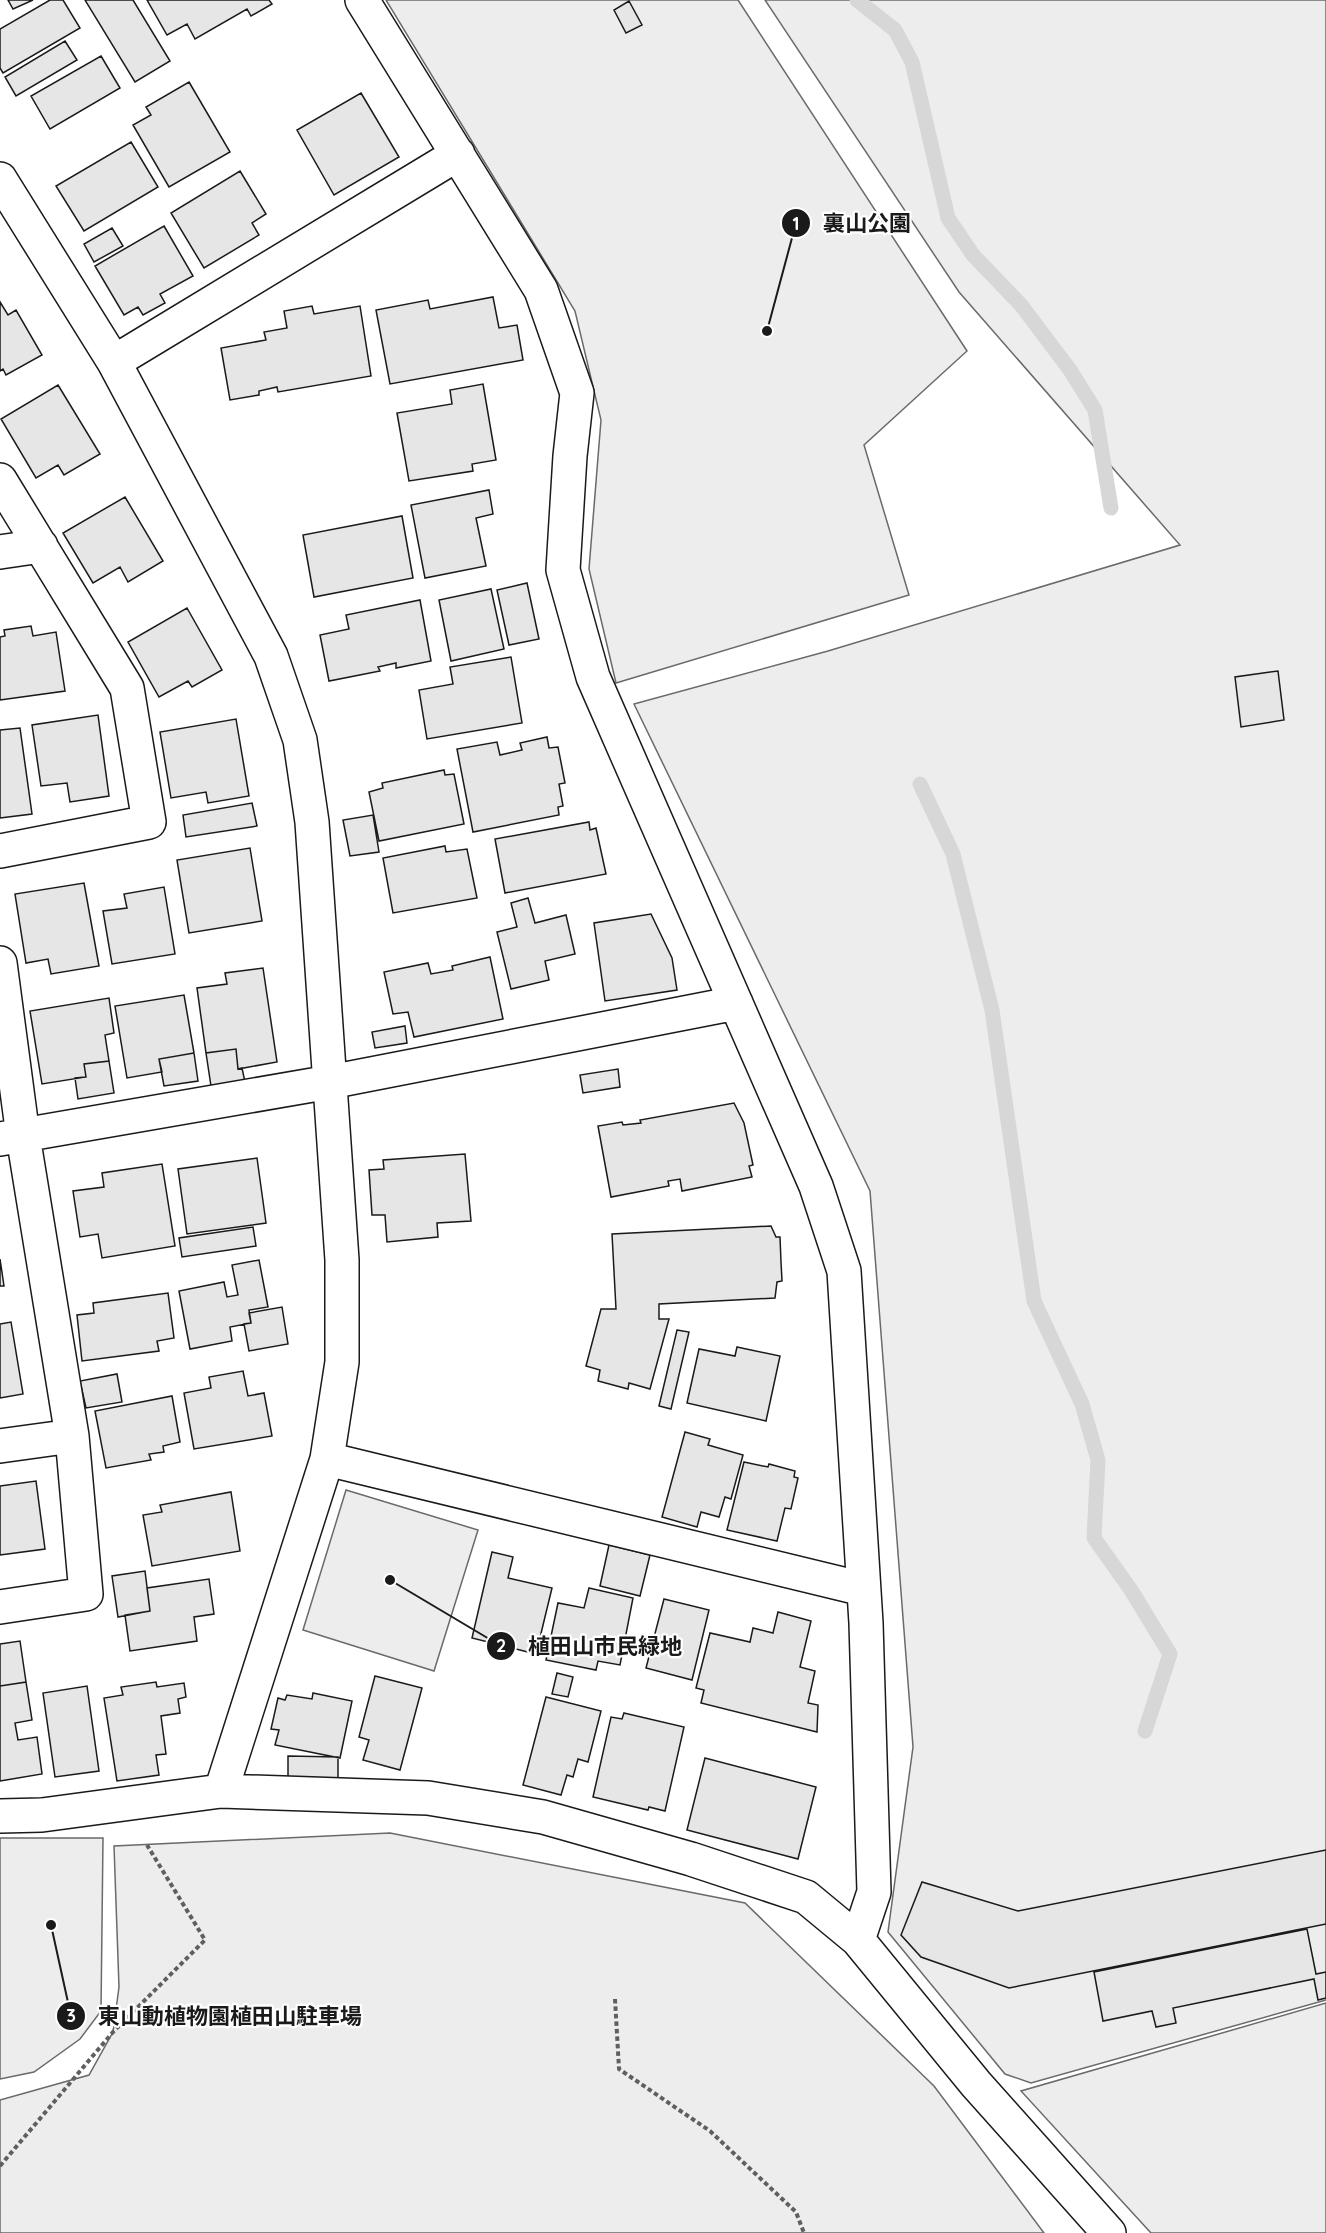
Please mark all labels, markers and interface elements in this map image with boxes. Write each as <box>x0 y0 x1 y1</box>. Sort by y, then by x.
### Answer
callout: 裏山公園 <box>781 203 923 243</box>
text: 裏山公園 <box>823 209 911 237</box>
text: 1 <box>792 212 800 235</box>
callout: 植田山市民緑地 <box>486 1626 694 1666</box>
text: 植田山市民緑地 <box>528 1632 682 1660</box>
text: 2 <box>496 1634 506 1657</box>
callout: 東山動植物園植田山駐車場 <box>56 1996 374 2036</box>
text: 東山動植物園植田山駐車場 <box>98 2002 362 2030</box>
text: 3 <box>66 2004 76 2027</box>

